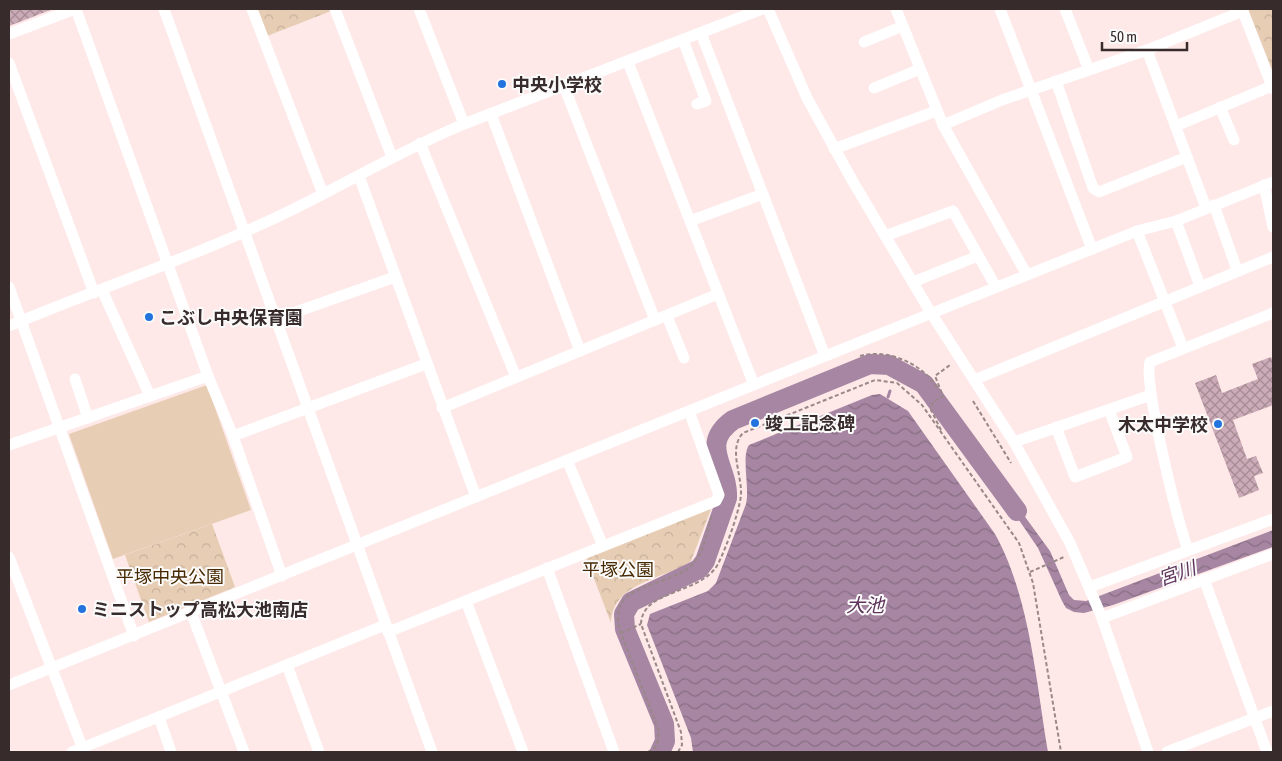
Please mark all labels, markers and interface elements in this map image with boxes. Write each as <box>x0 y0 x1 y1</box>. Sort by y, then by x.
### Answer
scale bar <box>1102 20 1187 52</box>
text: 50 m <box>1110 28 1137 45</box>
place label: 中央小学校 <box>512 74 602 95</box>
marker: 中央小学校 <box>496 78 508 90</box>
place label: こぶし中央保育園 <box>159 307 303 328</box>
marker: こぶし中央保育園 <box>143 311 155 323</box>
place label: 竣工記念碑 <box>765 413 855 434</box>
place label: 木太中学校 <box>1118 414 1208 435</box>
marker: 竣工記念碑 <box>749 417 761 429</box>
marker: 木太中学校 <box>1212 418 1224 430</box>
water label: 宮川 <box>1155 556 1200 590</box>
park label: 平塚公園 <box>582 559 654 580</box>
park label: 平塚中央公園 <box>116 566 224 587</box>
water label: 大池 <box>846 594 886 616</box>
place label: ミニストップ高松大池南店 <box>92 599 308 620</box>
marker: ミニストップ高松大池南店 <box>76 603 88 615</box>

